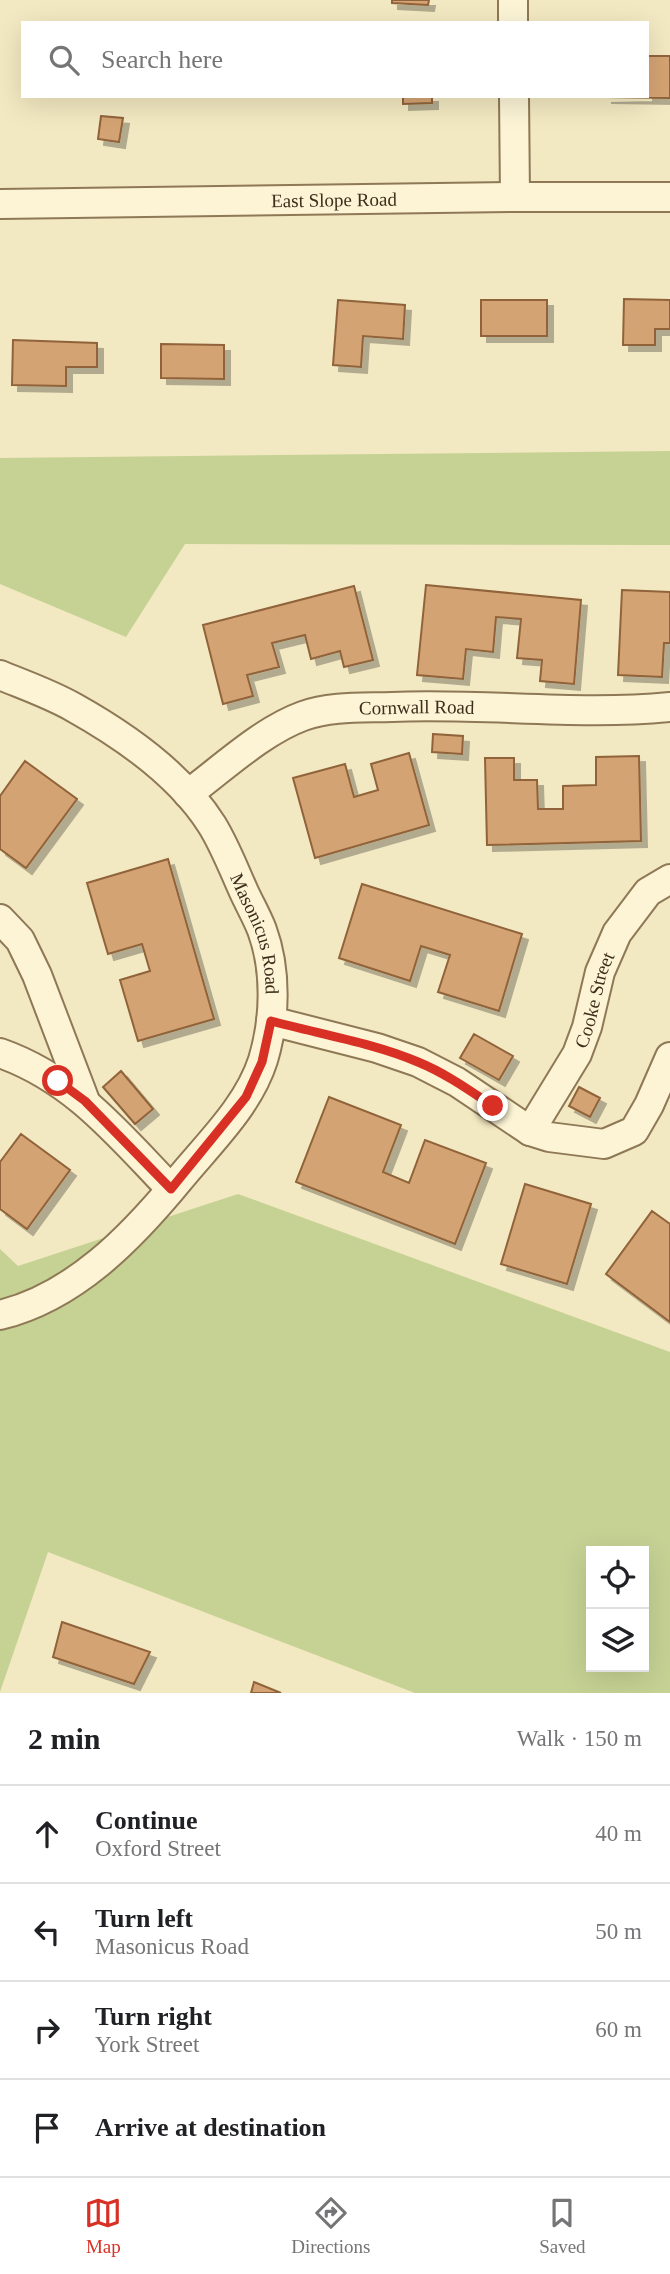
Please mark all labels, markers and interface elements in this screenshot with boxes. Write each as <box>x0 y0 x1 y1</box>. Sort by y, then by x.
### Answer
search box <box>21 21 649 98</box>
icon: search <box>45 41 83 79</box>
text: Search here <box>101 45 223 74</box>
street label: East Slope Road <box>271 189 397 211</box>
street label: Cornwall Road <box>359 696 475 719</box>
street label: Masonicus Road <box>226 870 283 995</box>
street label: Cooke Street <box>570 948 619 1051</box>
route start <box>42 1065 73 1096</box>
route end <box>477 1090 508 1121</box>
map controls <box>586 1546 649 1672</box>
button: locate <box>586 1546 649 1609</box>
button: layers <box>586 1609 649 1672</box>
text: 2 min <box>28 1722 101 1755</box>
text: Walk · 150 m <box>517 1726 642 1751</box>
text: Continue <box>95 1806 198 1835</box>
icon: ahead <box>28 1815 66 1853</box>
text: 40 m <box>595 1821 642 1846</box>
text: Oxford Street <box>95 1836 221 1861</box>
text: Turn left <box>95 1904 193 1933</box>
icon: left <box>28 1913 66 1951</box>
text: 50 m <box>595 1919 642 1944</box>
text: Masonicus Road <box>95 1934 249 1959</box>
text: Turn right <box>95 2002 212 2031</box>
icon: right <box>28 2011 66 2049</box>
text: 60 m <box>595 2017 642 2042</box>
text: York Street <box>95 2032 199 2057</box>
icon: arrive <box>28 2109 66 2147</box>
text: Arrive at destination <box>95 2113 326 2142</box>
tab: Map <box>84 2194 122 2258</box>
tab: Directions <box>291 2194 370 2258</box>
tab: Saved <box>539 2194 586 2258</box>

